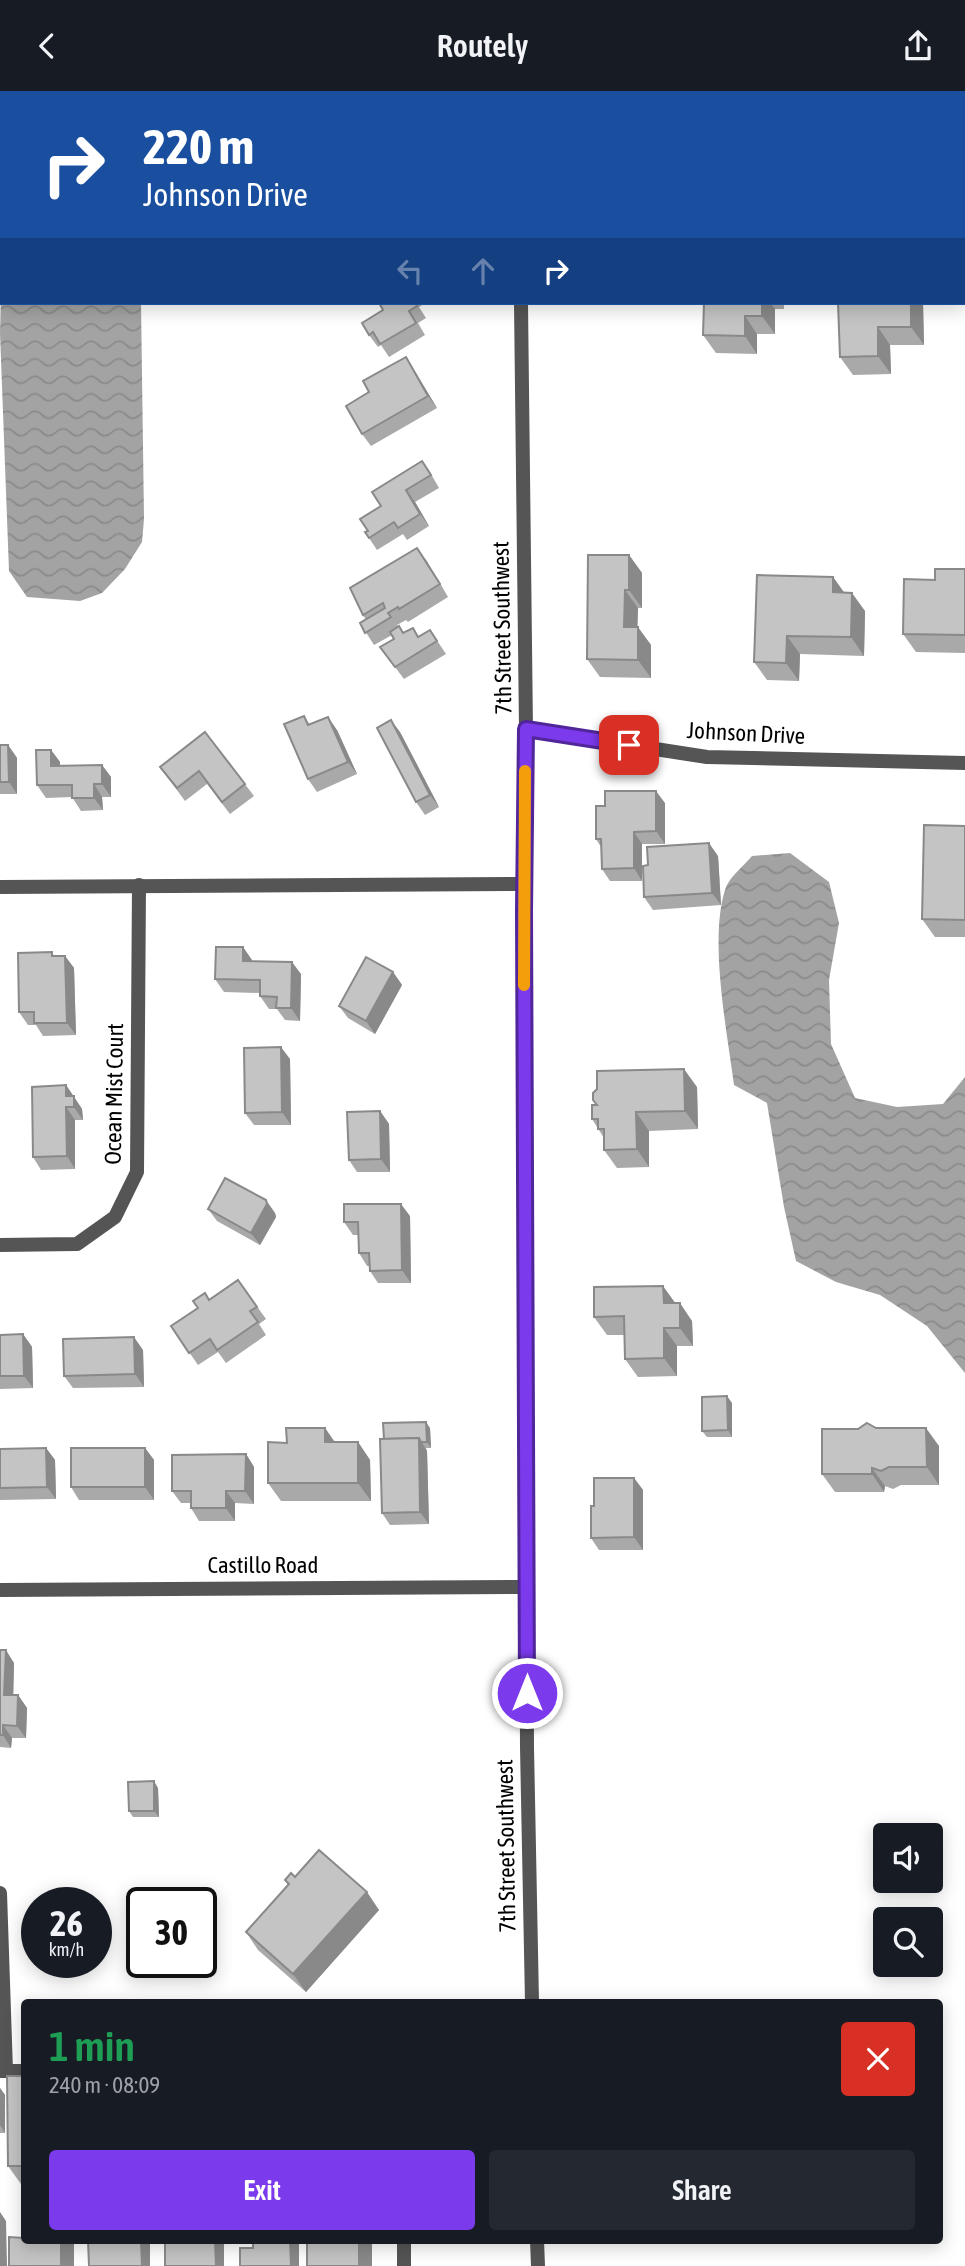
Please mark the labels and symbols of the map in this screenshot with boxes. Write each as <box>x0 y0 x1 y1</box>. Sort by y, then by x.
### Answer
street label: 7th Street Southwest <box>487 541 517 715</box>
pin <box>599 715 659 775</box>
street label: Johnson Drive <box>686 717 806 749</box>
street label: Ocean Mist Court <box>100 1023 128 1165</box>
street label: Castillo Road <box>208 1552 318 1578</box>
position arrow <box>490 1656 564 1730</box>
street label: 7th Street Southwest <box>491 1759 521 1933</box>
speed limit sign: 30 <box>126 1887 217 1978</box>

